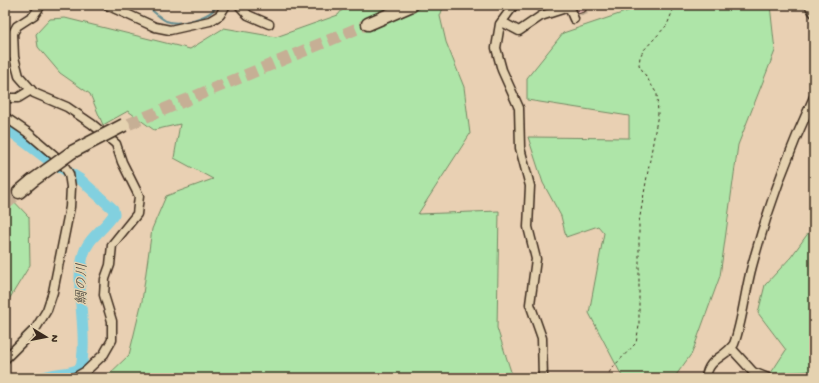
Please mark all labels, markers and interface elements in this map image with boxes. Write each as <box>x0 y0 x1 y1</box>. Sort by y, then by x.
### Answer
water label: 鯛の川 <box>73 263 92 305</box>
north arrow <box>26 317 66 357</box>
text: N <box>47 334 60 343</box>

